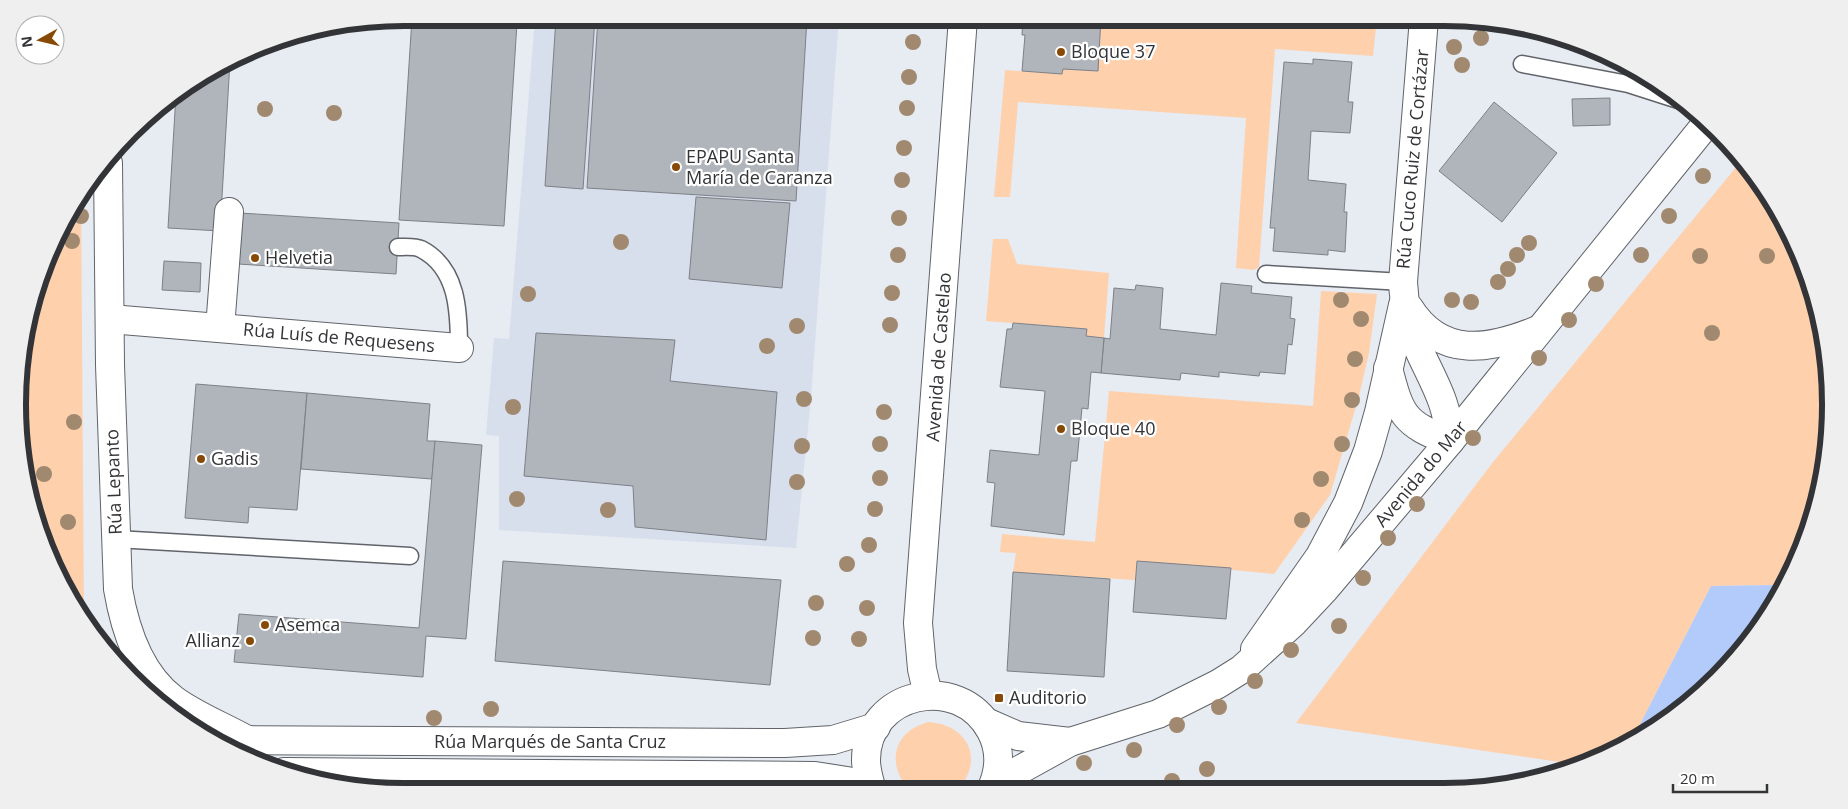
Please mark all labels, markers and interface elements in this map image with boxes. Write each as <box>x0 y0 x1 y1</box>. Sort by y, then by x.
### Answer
north arrow <box>15 15 65 65</box>
text: N <box>16 35 37 49</box>
place label: Bloque 37 <box>1071 39 1155 63</box>
marker: Bloque 37 <box>1055 46 1067 58</box>
street label: Rúa Cuco Ruiz de Cortázar <box>1390 47 1434 270</box>
place label: EPAPU Santa María de Caranza <box>686 144 833 189</box>
marker: EPAPU Santa María de Caranza <box>670 161 682 173</box>
place label: Helvetia <box>265 245 333 269</box>
marker: Helvetia <box>249 252 261 264</box>
street label: Avenida de Castelao <box>920 272 956 442</box>
street label: Rúa Luís de Requesens <box>242 317 436 357</box>
street label: Avenida do Mar <box>1369 415 1472 532</box>
place label: Bloque 40 <box>1071 416 1155 440</box>
marker: Bloque 40 <box>1055 423 1067 435</box>
street label: Rúa Lepanto <box>99 429 127 535</box>
place label: Gadis <box>211 446 258 470</box>
marker: Gadis <box>195 453 207 465</box>
place label: Asemca <box>275 612 340 636</box>
marker: Asemca <box>259 619 271 631</box>
place label: Allianz <box>186 628 240 652</box>
marker: Allianz <box>244 635 256 647</box>
place label: Auditorio <box>1009 685 1087 709</box>
marker: Auditorio <box>993 692 1005 704</box>
street label: Rúa Marqués de Santa Cruz <box>434 729 666 753</box>
scale bar <box>1673 762 1767 794</box>
text: 20 m <box>1680 768 1715 788</box>

